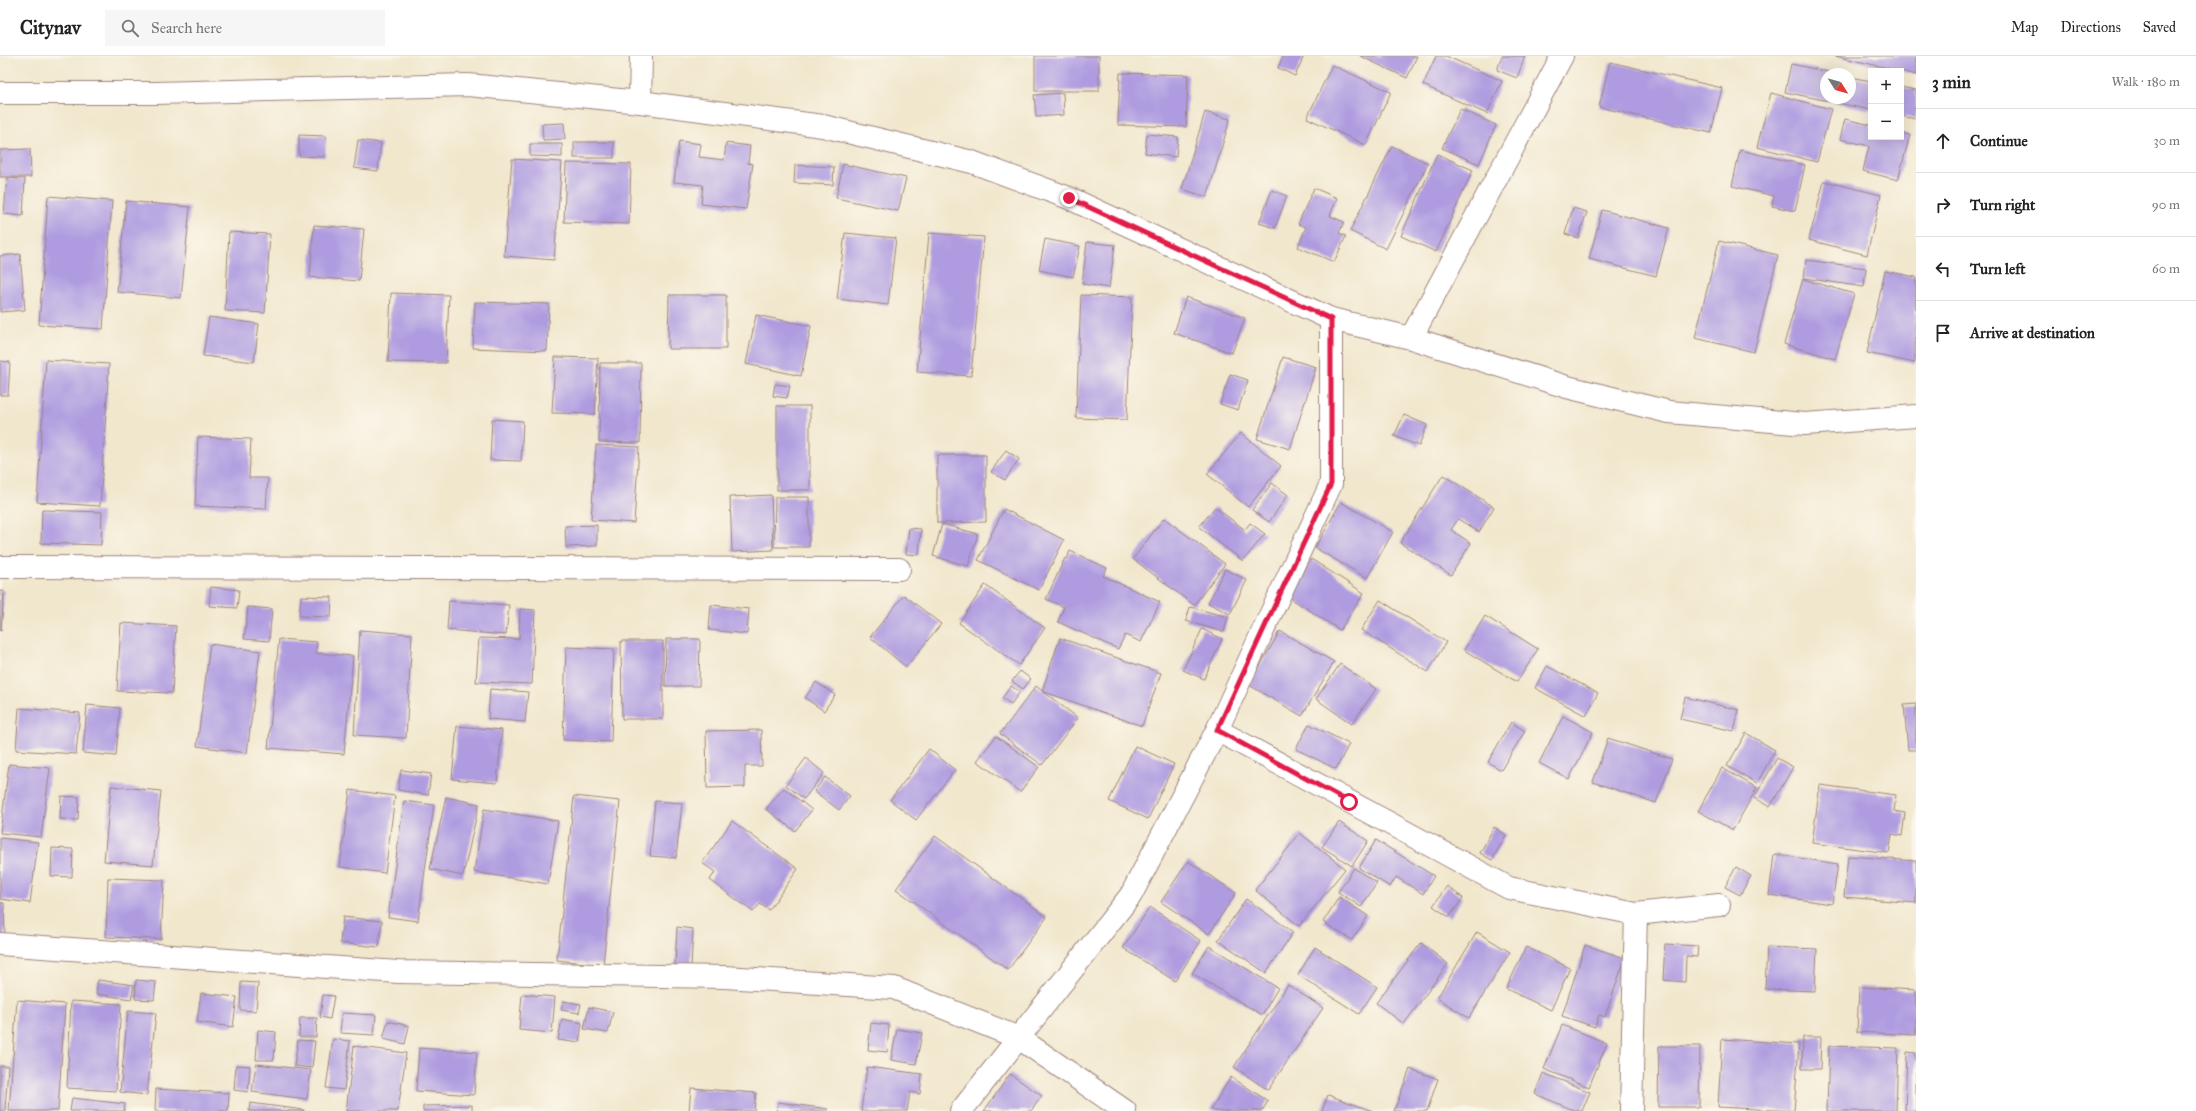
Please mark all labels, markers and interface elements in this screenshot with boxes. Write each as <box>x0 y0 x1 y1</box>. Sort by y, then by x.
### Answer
search box <box>105 10 385 46</box>
text: Citynav <box>20 16 81 39</box>
icon: search <box>119 17 141 39</box>
text: Search here <box>151 19 222 37</box>
text: Map <box>2011 19 2038 36</box>
text: Directions <box>2060 19 2121 36</box>
text: Saved <box>2143 19 2176 36</box>
north arrow <box>1820 68 1856 104</box>
map controls <box>1868 68 1904 140</box>
button: + <box>1868 68 1904 104</box>
text: 3 min <box>1932 72 1971 93</box>
text: Walk · 180 m <box>2111 74 2180 90</box>
button: − <box>1868 104 1904 140</box>
icon: ahead <box>1932 130 1954 152</box>
text: Continue <box>1970 132 2028 150</box>
text: 30 m <box>2154 133 2180 149</box>
route end <box>1060 189 1078 207</box>
icon: right <box>1932 194 1954 216</box>
text: Turn right <box>1970 196 2035 214</box>
text: 90 m <box>2152 197 2180 213</box>
icon: left <box>1932 258 1954 280</box>
text: Turn left <box>1970 260 2026 278</box>
text: 60 m <box>2152 261 2180 277</box>
icon: arrive <box>1932 322 1954 344</box>
text: Arrive at destination <box>1970 324 2095 342</box>
route start <box>1340 793 1358 811</box>

